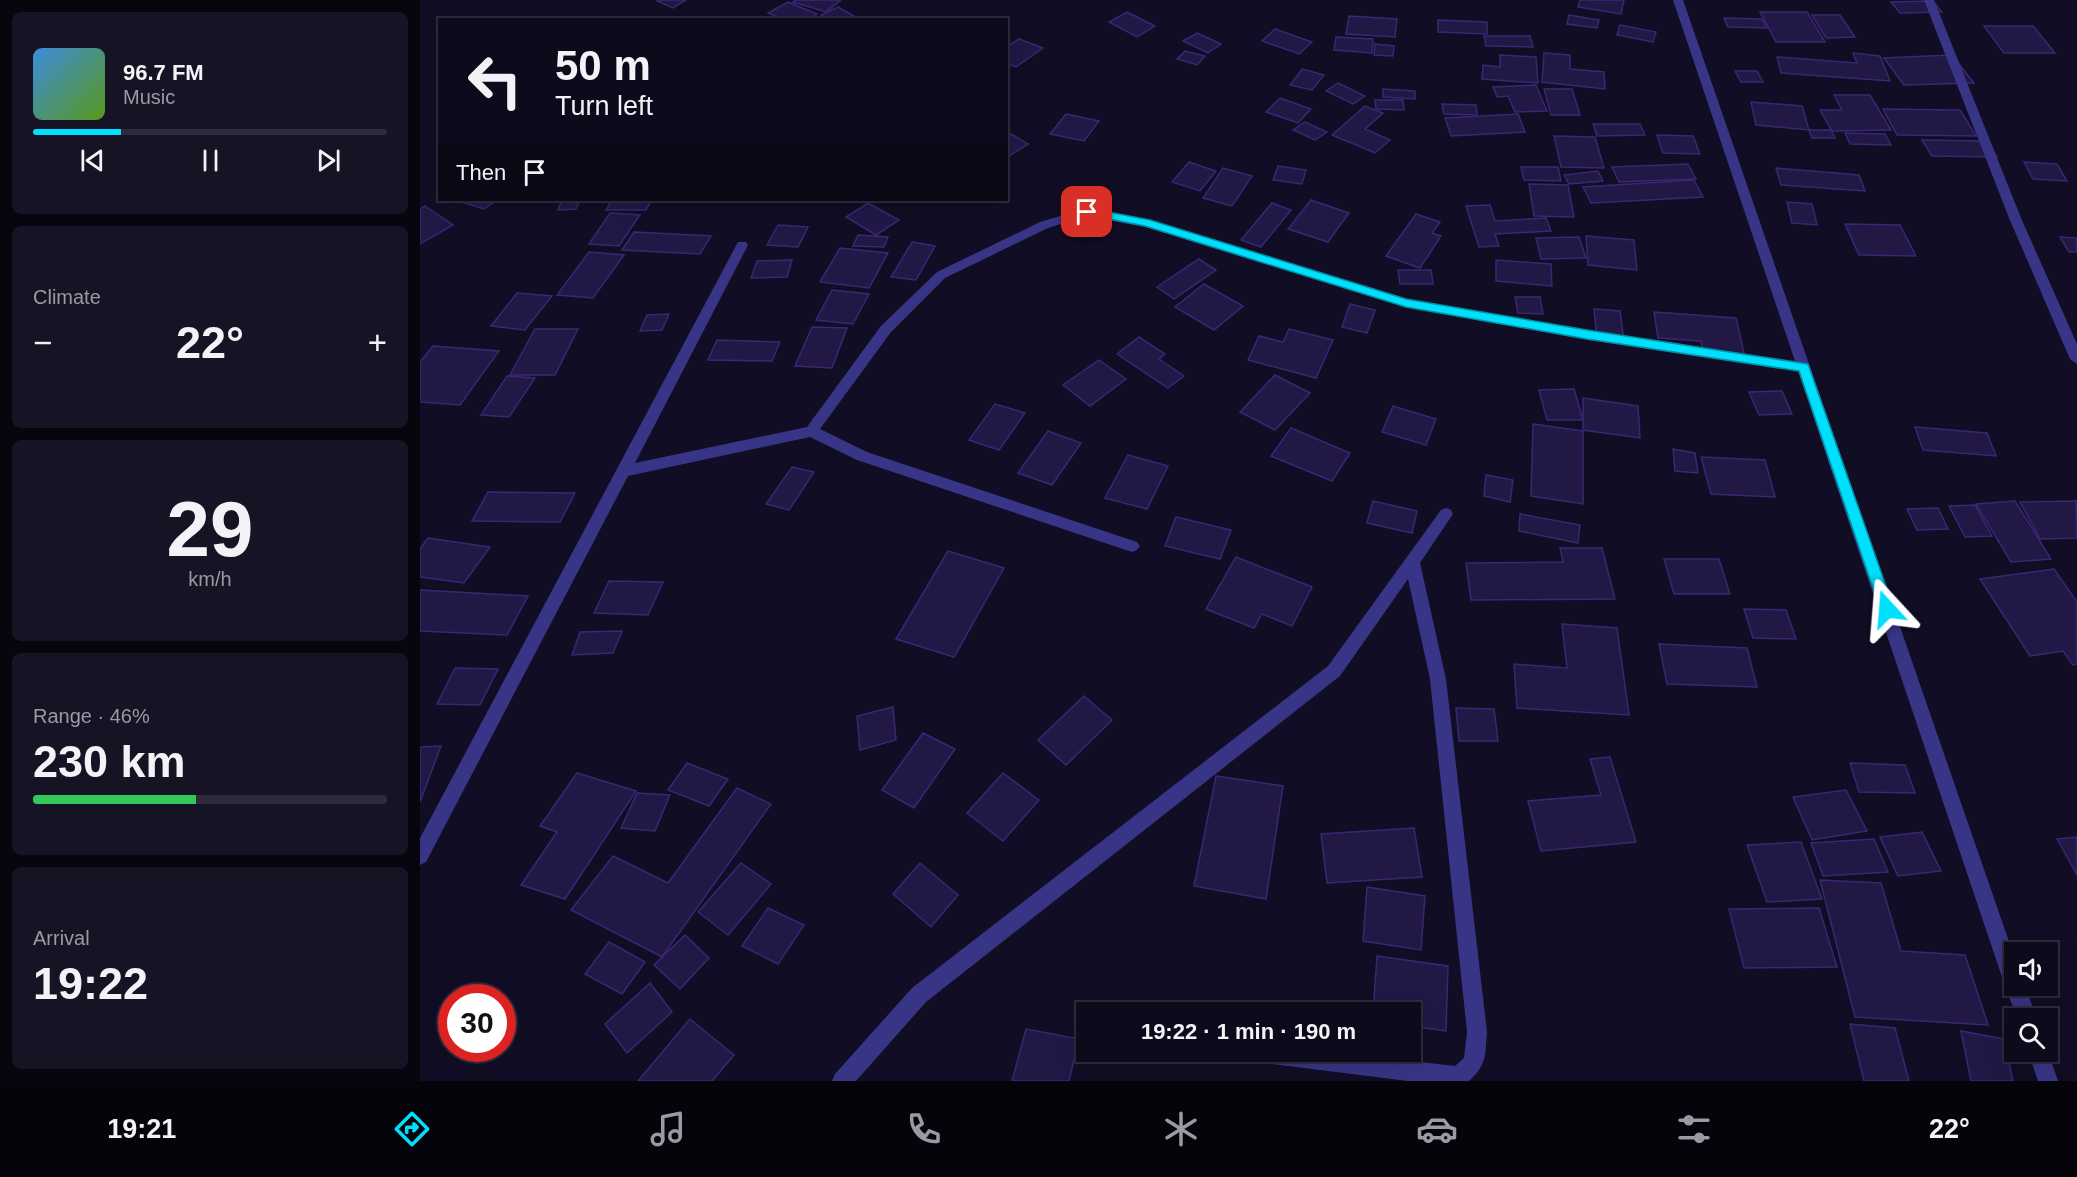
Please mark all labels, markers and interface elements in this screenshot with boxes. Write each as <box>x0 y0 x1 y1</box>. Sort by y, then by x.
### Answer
icon: left <box>456 42 534 120</box>
text: 50 m <box>555 42 651 89</box>
text: 96.7 FM <box>123 60 204 85</box>
text: Music <box>123 86 175 108</box>
text: Turn left <box>555 91 653 121</box>
icon: previous <box>76 144 109 177</box>
icon: pause <box>194 144 227 177</box>
icon: next <box>312 144 345 177</box>
icon: arrive <box>518 156 551 189</box>
text: Then <box>456 160 506 185</box>
pin <box>1061 186 1112 237</box>
icon: arrive <box>1070 195 1103 228</box>
text: Climate <box>33 286 101 308</box>
text: 22° <box>176 317 244 368</box>
text: − <box>33 324 52 361</box>
text: + <box>368 324 387 361</box>
text: 29 <box>167 485 253 573</box>
text: km/h <box>188 568 232 590</box>
position arrow <box>1855 577 1919 641</box>
text: Range · 46% <box>33 705 150 727</box>
text: 230 km <box>33 736 186 787</box>
text: Arrival <box>33 927 90 949</box>
map controls <box>2004 942 2058 1062</box>
button: sound <box>2004 942 2058 996</box>
text: 19:22 <box>33 958 148 1009</box>
speed limit sign: 30 <box>438 984 516 1062</box>
button: search <box>2004 1008 2058 1062</box>
text: 19:22 · 1 min · 190 m <box>1141 1019 1356 1044</box>
icon: directions <box>391 1108 433 1150</box>
icon: music <box>647 1108 689 1150</box>
icon: phone <box>903 1108 945 1150</box>
icon: climate <box>1160 1108 1202 1150</box>
icon: car <box>1416 1108 1458 1150</box>
icon: filters <box>1673 1108 1715 1150</box>
text: 19:21 <box>107 1114 176 1144</box>
text: 22° <box>1929 1114 1970 1144</box>

